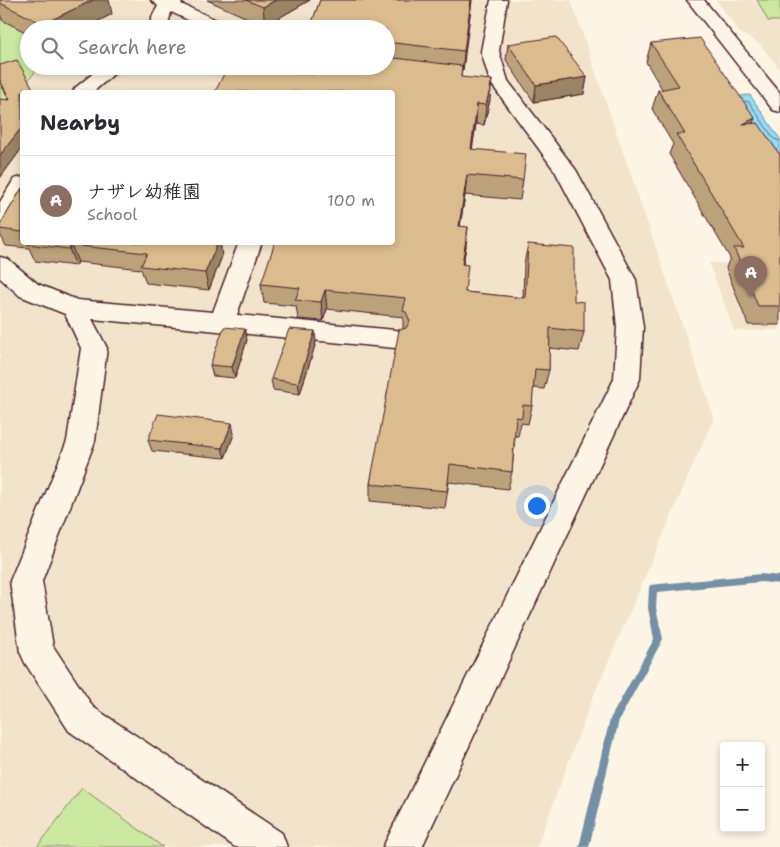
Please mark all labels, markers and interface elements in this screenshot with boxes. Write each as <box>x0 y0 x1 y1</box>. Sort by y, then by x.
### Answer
search box <box>20 20 395 75</box>
icon: search <box>38 34 66 62</box>
text: Search here <box>78 35 187 60</box>
text: Nearby <box>40 109 120 137</box>
text: ナザレ幼稚園 <box>87 179 201 204</box>
text: A <box>50 190 62 211</box>
text: 100 m <box>327 190 375 211</box>
text: School <box>87 204 137 225</box>
pin: A <box>735 256 767 297</box>
your location <box>524 493 550 519</box>
map controls <box>720 742 765 832</box>
button: + <box>720 742 765 787</box>
button: − <box>720 787 765 832</box>

